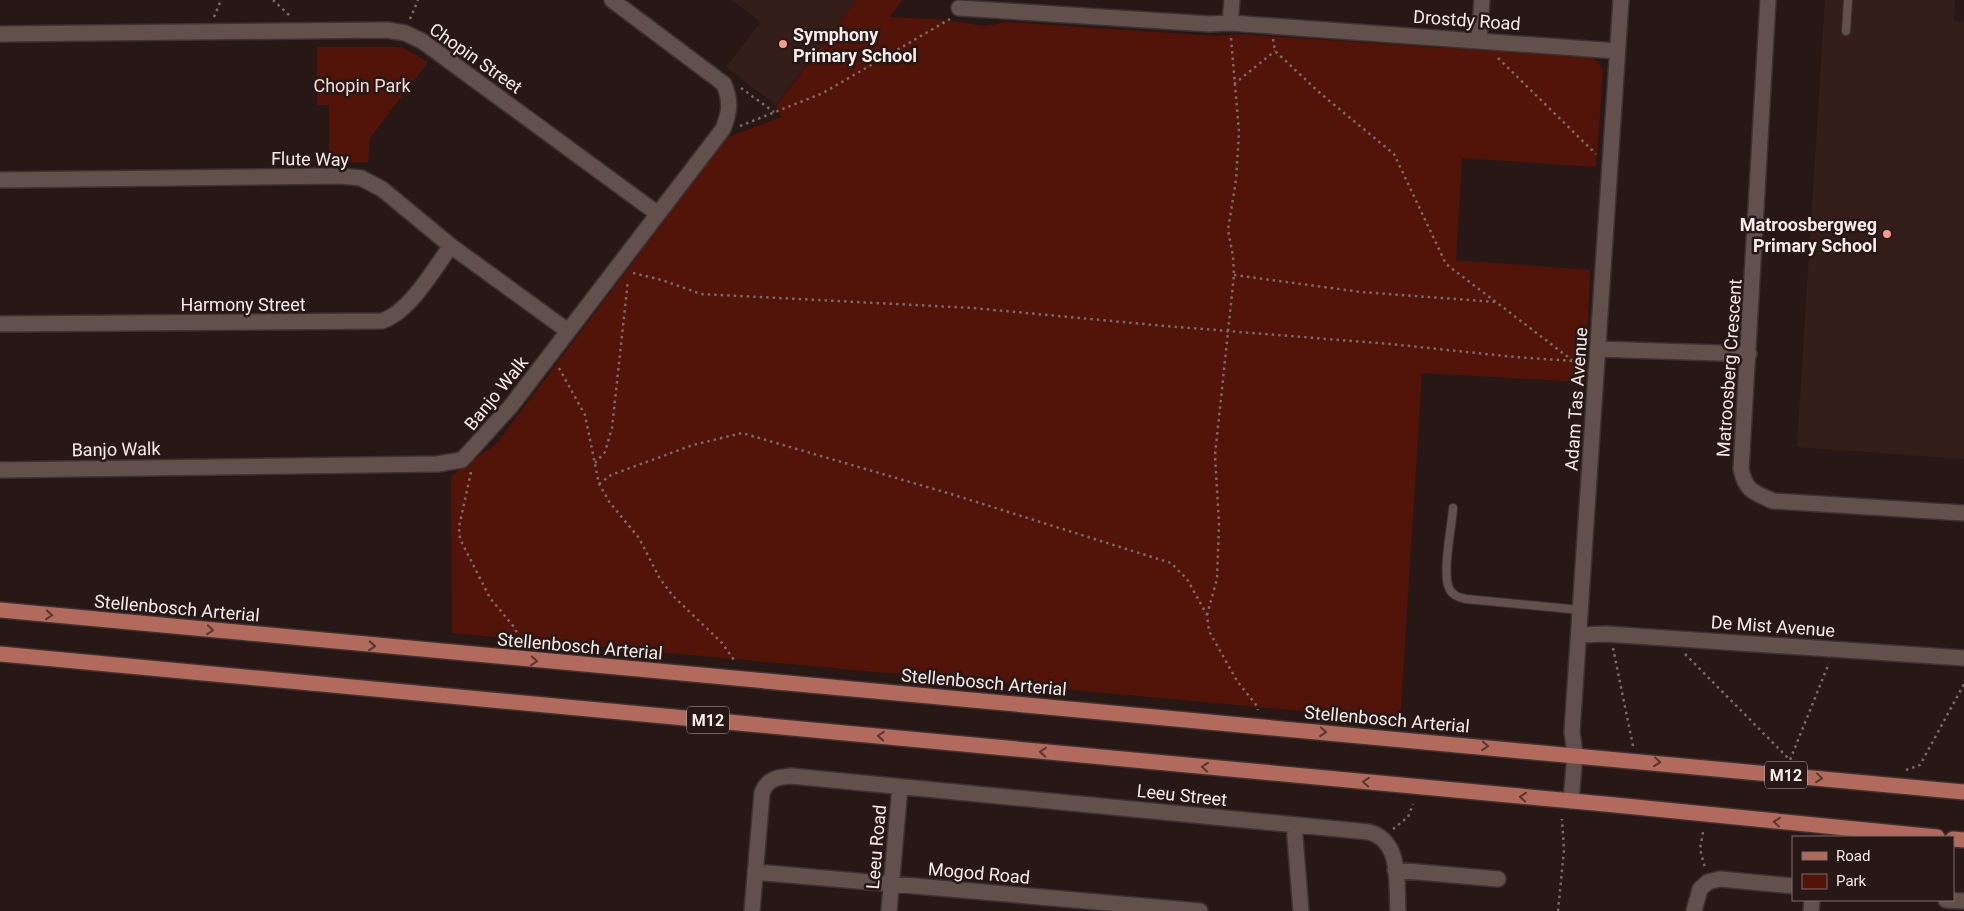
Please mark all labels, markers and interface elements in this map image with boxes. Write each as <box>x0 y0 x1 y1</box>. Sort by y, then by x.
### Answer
street label: Drostdy Road <box>1413 6 1521 34</box>
street label: Chopin Street <box>426 18 526 98</box>
place label: Symphony Primary School <box>793 24 917 66</box>
marker: Symphony Primary School <box>777 38 789 50</box>
park label: Chopin Park <box>313 75 411 96</box>
street label: Flute Way <box>271 148 350 170</box>
place label: Matroosbergweg Primary School <box>1740 214 1877 256</box>
marker: Matroosbergweg Primary School <box>1881 228 1893 240</box>
street label: Matroosberg Crescent <box>1712 278 1746 458</box>
street label: Harmony Street <box>180 294 306 315</box>
street label: Adam Tas Avenue <box>1561 327 1591 471</box>
street label: Banjo Walk <box>460 351 533 434</box>
street label: Banjo Walk <box>71 438 162 460</box>
street label: Stellenbosch Arterial <box>93 590 261 626</box>
one-way arrow <box>45 609 53 620</box>
street label: De Mist Avenue <box>1710 611 1836 641</box>
one-way arrow <box>207 625 215 636</box>
street label: Stellenbosch Arterial <box>496 628 664 664</box>
one-way arrow <box>368 640 376 651</box>
one-way arrow <box>530 655 538 666</box>
street label: Stellenbosch Arterial <box>900 664 1068 700</box>
street label: Stellenbosch Arterial <box>1303 701 1471 737</box>
road number: M12 <box>687 706 729 734</box>
one-way arrow <box>1319 726 1327 737</box>
one-way arrow <box>877 731 885 742</box>
one-way arrow <box>1481 740 1489 751</box>
one-way arrow <box>1039 746 1047 757</box>
one-way arrow <box>1653 756 1661 767</box>
one-way arrow <box>1200 762 1208 773</box>
road number: M12 <box>1765 762 1807 788</box>
one-way arrow <box>1815 772 1823 783</box>
one-way arrow <box>1362 777 1370 788</box>
street label: Leeu Street <box>1136 780 1228 810</box>
one-way arrow <box>1518 792 1526 803</box>
street label: Leeu Road <box>862 804 890 890</box>
one-way arrow <box>1773 817 1781 828</box>
legend <box>1792 836 1954 901</box>
text: Road <box>1836 847 1870 865</box>
street label: Mogod Road <box>927 858 1031 888</box>
text: Park <box>1836 872 1867 890</box>

